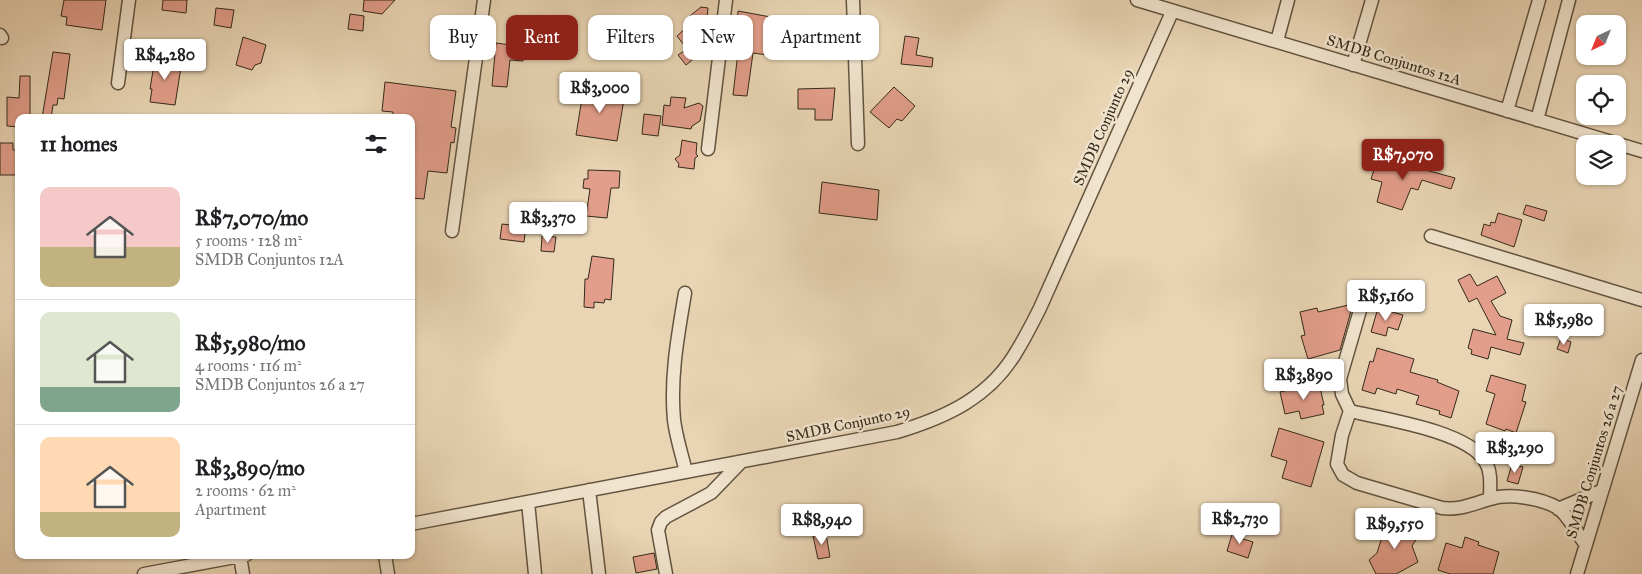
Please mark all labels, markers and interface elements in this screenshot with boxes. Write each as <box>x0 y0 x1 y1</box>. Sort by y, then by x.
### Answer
chip: Buy <box>430 15 496 60</box>
chip: Rent <box>506 15 578 60</box>
chip: Filters <box>588 15 673 60</box>
chip: New <box>683 15 753 60</box>
chip: Apartment <box>763 15 879 60</box>
north arrow <box>1576 15 1626 65</box>
map controls <box>1576 15 1626 185</box>
street label: SMDB Conjuntos 12A <box>1325 31 1463 89</box>
pin: R$4,280 <box>119 38 211 81</box>
text: R$4,280 <box>135 45 195 64</box>
street label: SMDB Conjunto 29 <box>1069 66 1137 188</box>
pin: R$3,000 <box>554 72 646 114</box>
button: locate <box>1576 75 1626 125</box>
text: R$3,000 <box>570 78 630 97</box>
icon: filters <box>362 130 390 158</box>
text: 11 homes <box>40 131 117 157</box>
button: layers <box>1576 135 1626 185</box>
pin: R$7,070 <box>1357 138 1449 181</box>
text: R$7,070 <box>1373 145 1433 164</box>
pin: R$3,370 <box>502 202 594 244</box>
text: R$7,070/mo <box>195 205 308 231</box>
icon: home <box>80 207 140 267</box>
text: R$3,370 <box>520 208 576 227</box>
text: 5 rooms · 128 m² <box>195 231 302 250</box>
text: SMDB Conjuntos 12A <box>195 250 344 269</box>
pin: R$5,160 <box>1340 280 1432 322</box>
text: R$5,160 <box>1358 286 1414 305</box>
pin: R$5,980 <box>1518 304 1610 346</box>
text: R$5,980 <box>1535 310 1593 329</box>
text: R$5,980/mo <box>195 330 306 356</box>
icon: home <box>80 332 140 392</box>
text: 4 rooms · 116 m² <box>195 356 302 375</box>
pin: R$3,890 <box>1258 358 1350 401</box>
text: R$3,890 <box>1275 365 1333 384</box>
text: SMDB Conjuntos 26 a 27 <box>195 375 365 394</box>
street label: SMDB Conjuntos 26 a 27 <box>1562 383 1626 541</box>
street label: SMDB Conjunto 29 <box>784 402 912 446</box>
pin: R$3,290 <box>1469 432 1561 474</box>
text: R$3,290 <box>1486 438 1544 457</box>
text: R$3,890/mo <box>195 455 305 481</box>
icon: home <box>80 457 140 517</box>
text: 2 rooms · 62 m² <box>195 481 296 500</box>
text: Apartment <box>195 500 267 519</box>
pin: R$2,730 <box>1194 502 1286 545</box>
pin: R$8,940 <box>776 504 868 546</box>
pin: R$9,550 <box>1349 508 1441 550</box>
text: R$2,730 <box>1212 509 1268 528</box>
text: R$8,940 <box>792 510 852 529</box>
text: R$9,550 <box>1366 514 1424 533</box>

